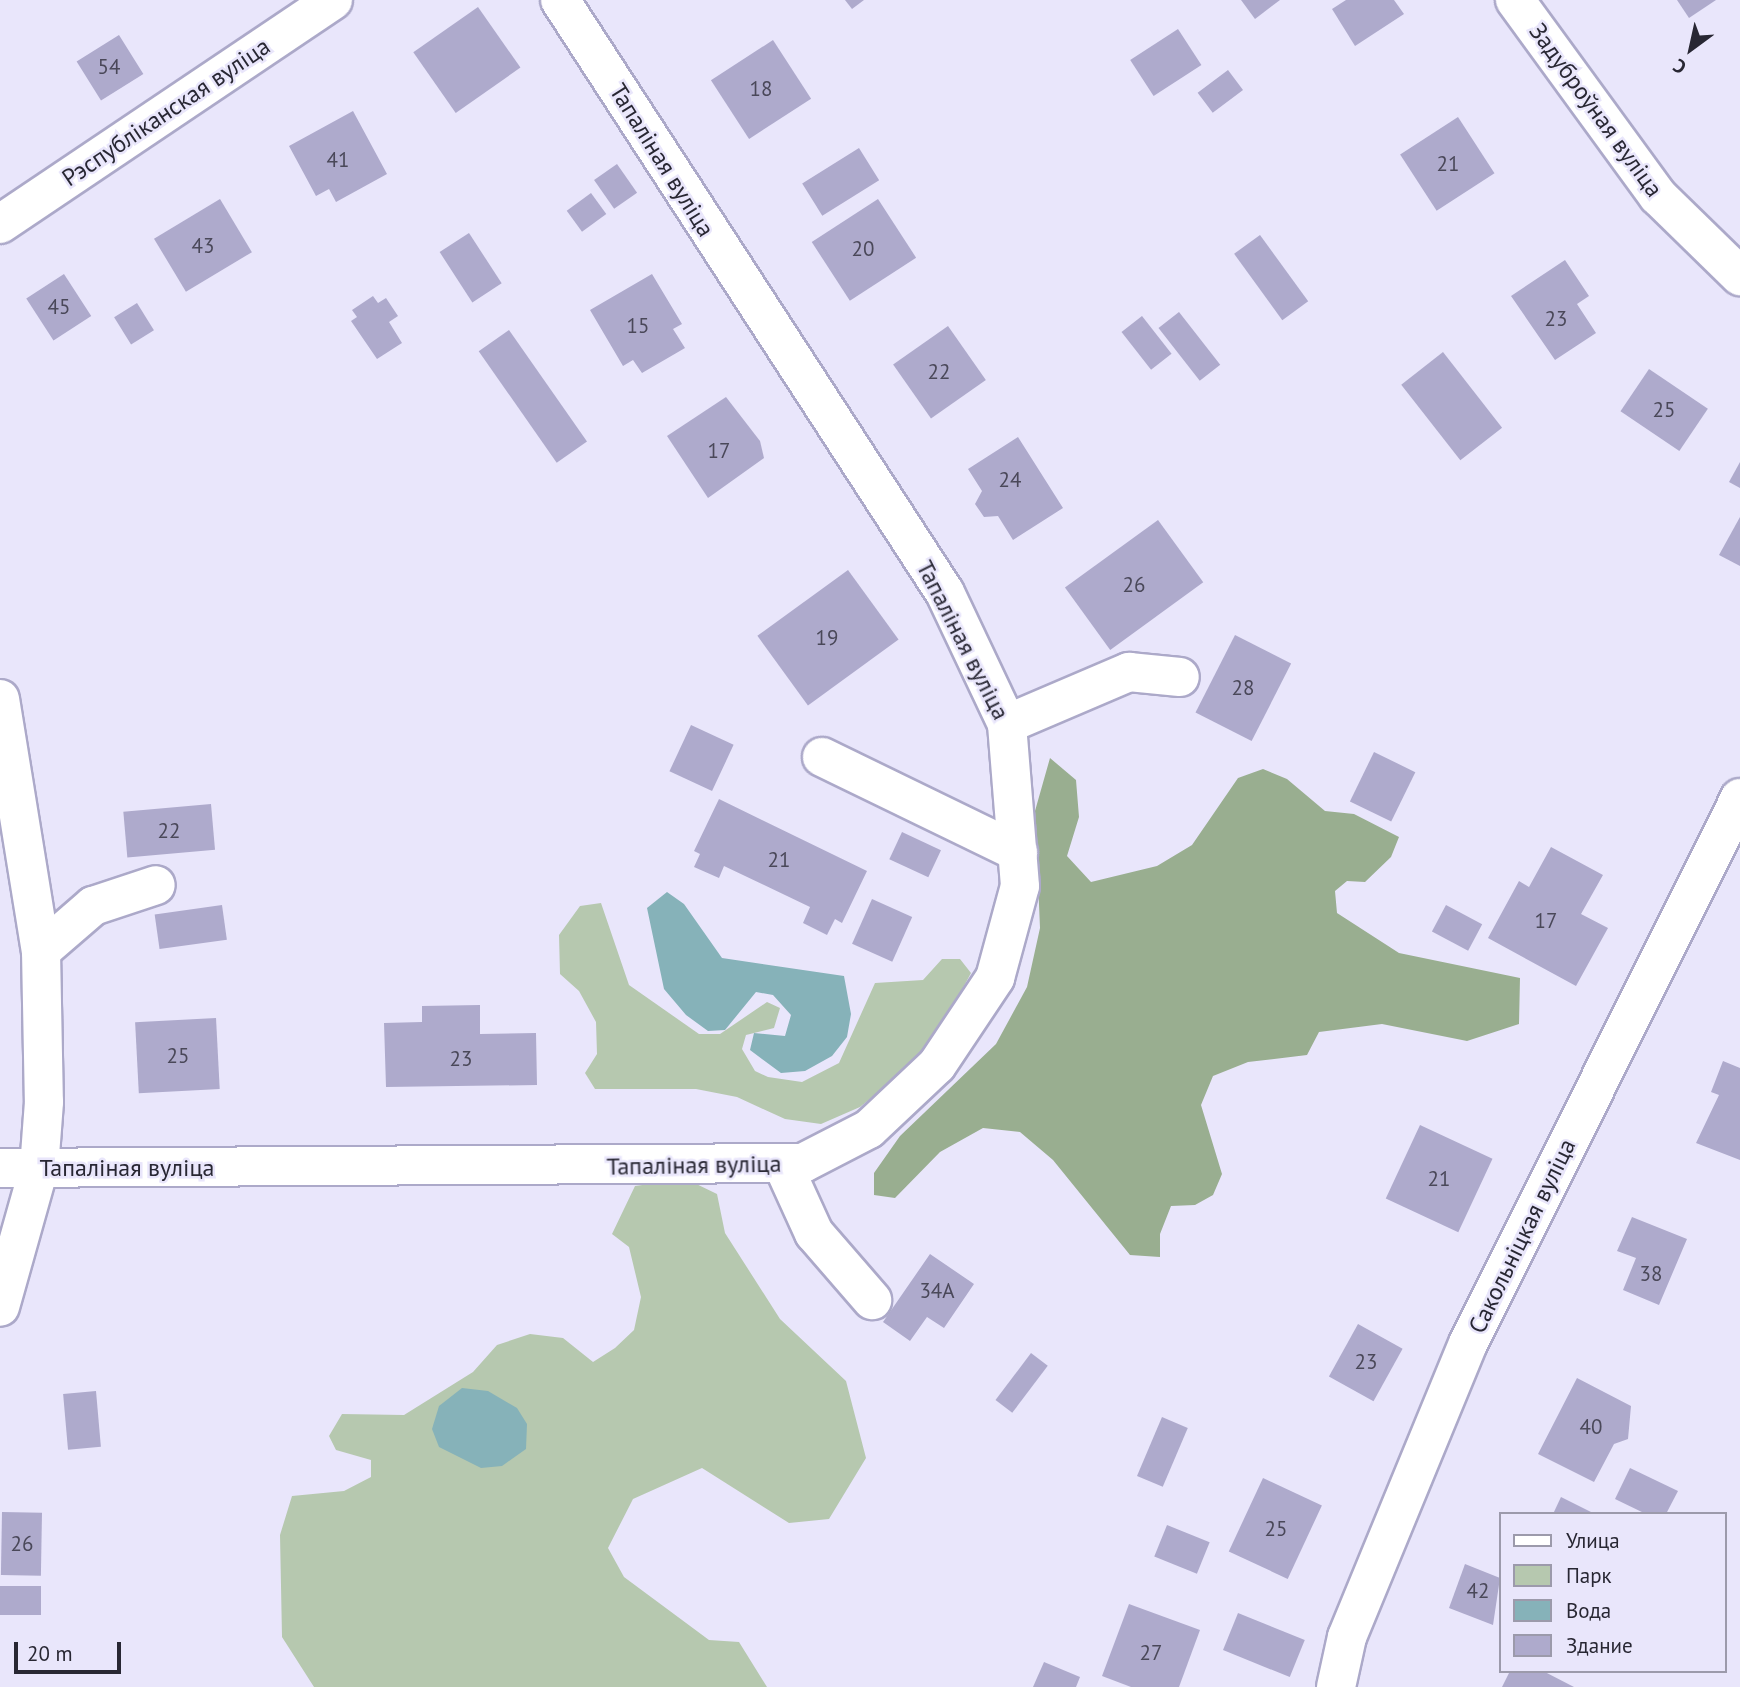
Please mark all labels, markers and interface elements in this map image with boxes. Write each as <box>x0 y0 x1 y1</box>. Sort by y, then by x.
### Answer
north arrow <box>1656 14 1726 84</box>
street label: Задуброўная вуліца <box>1523 18 1669 202</box>
street label: Рэспубліканская вуліца <box>57 32 275 192</box>
house number: 54 <box>98 54 120 80</box>
text: С <box>1669 54 1691 80</box>
house number: 18 <box>750 76 772 102</box>
street label: Тапаліная вуліца <box>603 78 721 242</box>
house number: 41 <box>327 147 349 173</box>
house number: 21 <box>1437 151 1459 177</box>
house number: 43 <box>192 233 214 259</box>
house number: 20 <box>852 236 874 262</box>
house number: 45 <box>48 294 70 320</box>
house number: 23 <box>1545 306 1567 332</box>
house number: 15 <box>627 313 649 339</box>
house number: 22 <box>928 359 950 385</box>
house number: 25 <box>1653 397 1675 423</box>
house number: 17 <box>708 438 730 464</box>
house number: 24 <box>999 467 1021 493</box>
street label: Тапаліная вуліца <box>910 556 1016 724</box>
house number: 26 <box>1123 572 1145 598</box>
house number: 19 <box>816 625 838 651</box>
house number: 28 <box>1232 675 1254 701</box>
house number: 22 <box>158 818 180 844</box>
house number: 21 <box>768 847 790 873</box>
house number: 17 <box>1535 908 1557 934</box>
house number: 25 <box>167 1043 189 1069</box>
house number: 23 <box>450 1046 472 1072</box>
street label: Сакольніцкая вуліца <box>1462 1134 1582 1338</box>
street label: Тапаліная вуліца <box>606 1149 782 1181</box>
street label: Тапаліная вуліца <box>40 1154 214 1182</box>
house number: 21 <box>1428 1166 1450 1192</box>
house number: 38 <box>1640 1261 1662 1287</box>
house number: 34А <box>919 1278 955 1304</box>
house number: 23 <box>1355 1349 1377 1375</box>
house number: 40 <box>1580 1414 1602 1440</box>
legend <box>1498 1512 1726 1673</box>
house number: 25 <box>1265 1516 1287 1542</box>
text: Улица <box>1566 1527 1620 1554</box>
house number: 26 <box>11 1531 33 1557</box>
text: Парк <box>1566 1562 1612 1589</box>
house number: 42 <box>1467 1578 1489 1604</box>
text: Вода <box>1566 1597 1611 1624</box>
scale bar <box>18 1628 124 1672</box>
text: Здание <box>1566 1632 1633 1659</box>
text: 20 m <box>27 1640 73 1667</box>
house number: 27 <box>1140 1640 1162 1666</box>

